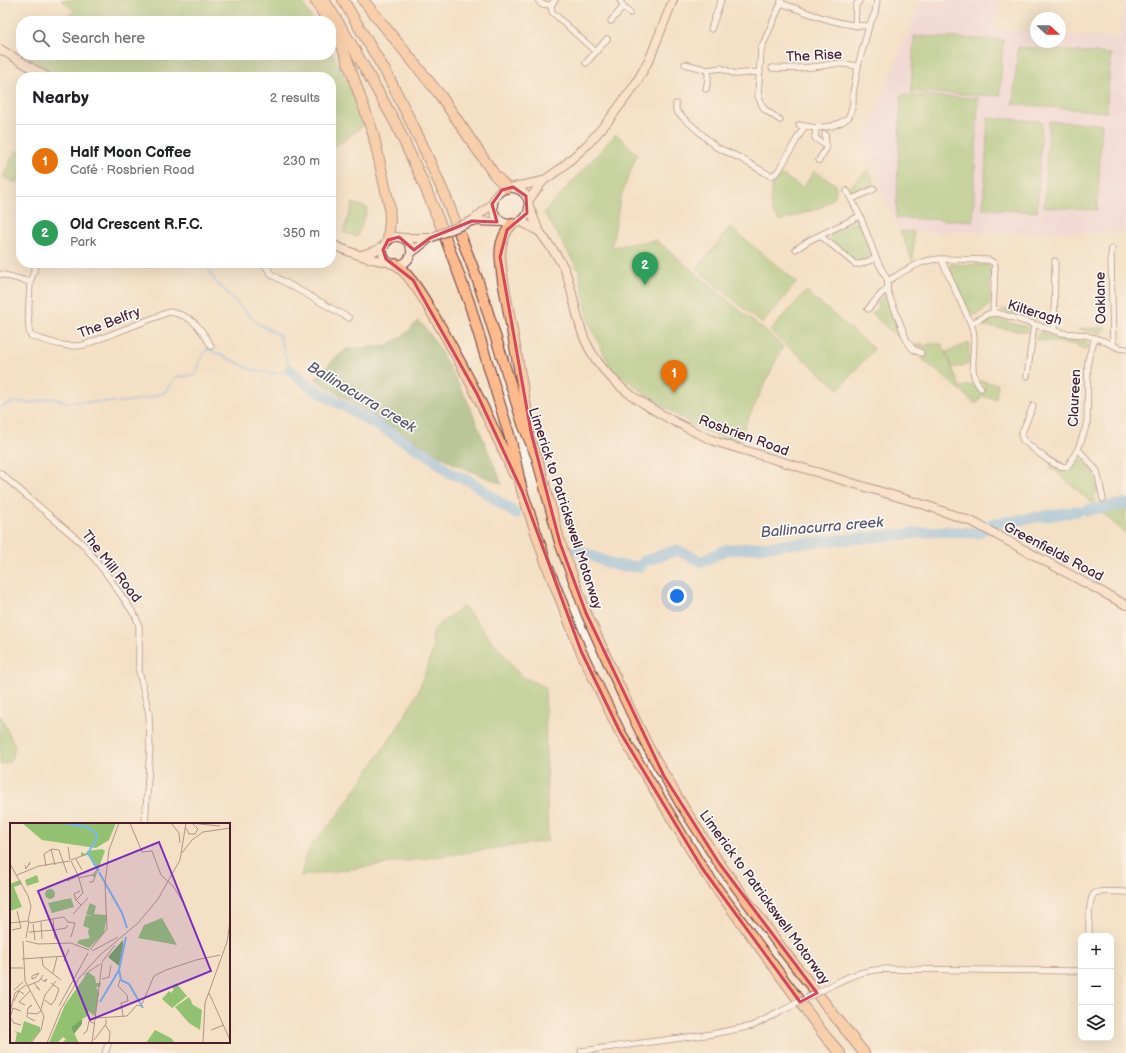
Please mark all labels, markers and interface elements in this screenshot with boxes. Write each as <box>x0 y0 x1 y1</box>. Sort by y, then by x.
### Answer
north arrow <box>1030 12 1066 48</box>
search box <box>16 16 336 60</box>
icon: search <box>30 27 52 49</box>
text: Search here <box>62 29 145 48</box>
street label: The Rise <box>785 46 843 65</box>
text: Nearby <box>32 88 89 108</box>
text: 2 results <box>270 90 320 106</box>
text: Half Moon Coffee <box>70 143 191 162</box>
text: 1 <box>42 153 48 169</box>
text: 230 m <box>283 153 320 169</box>
text: Café · Rosbrien Road <box>70 162 195 178</box>
text: Old Crescent R.F.C. <box>70 215 203 234</box>
text: 2 <box>41 225 49 241</box>
text: 350 m <box>283 225 320 241</box>
text: Park <box>70 234 96 250</box>
pin: 2 <box>632 252 658 285</box>
street label: Oaklane <box>1092 272 1109 324</box>
street label: Kilteragh <box>1006 296 1064 329</box>
street label: The Belfry <box>76 303 143 342</box>
water label: Ballinacurra creek <box>304 358 420 438</box>
pin: 1 <box>661 360 687 393</box>
street label: Claureen <box>1064 369 1085 427</box>
street label: Limerick to Patrickswell Motorway <box>525 405 606 612</box>
street label: Rosbrien Road <box>696 411 791 460</box>
water label: Ballinacurra creek <box>760 513 885 542</box>
street label: Greenfields Road <box>1001 518 1107 585</box>
street label: The Mill Road <box>78 527 145 606</box>
your location <box>667 586 687 606</box>
street label: Limerick to Patrickswell Motorway <box>696 807 834 988</box>
inset map <box>10 823 230 1043</box>
map controls <box>1078 933 1114 1041</box>
button: + <box>1078 933 1114 969</box>
button: − <box>1078 969 1114 1005</box>
button: layers <box>1078 1005 1114 1041</box>

